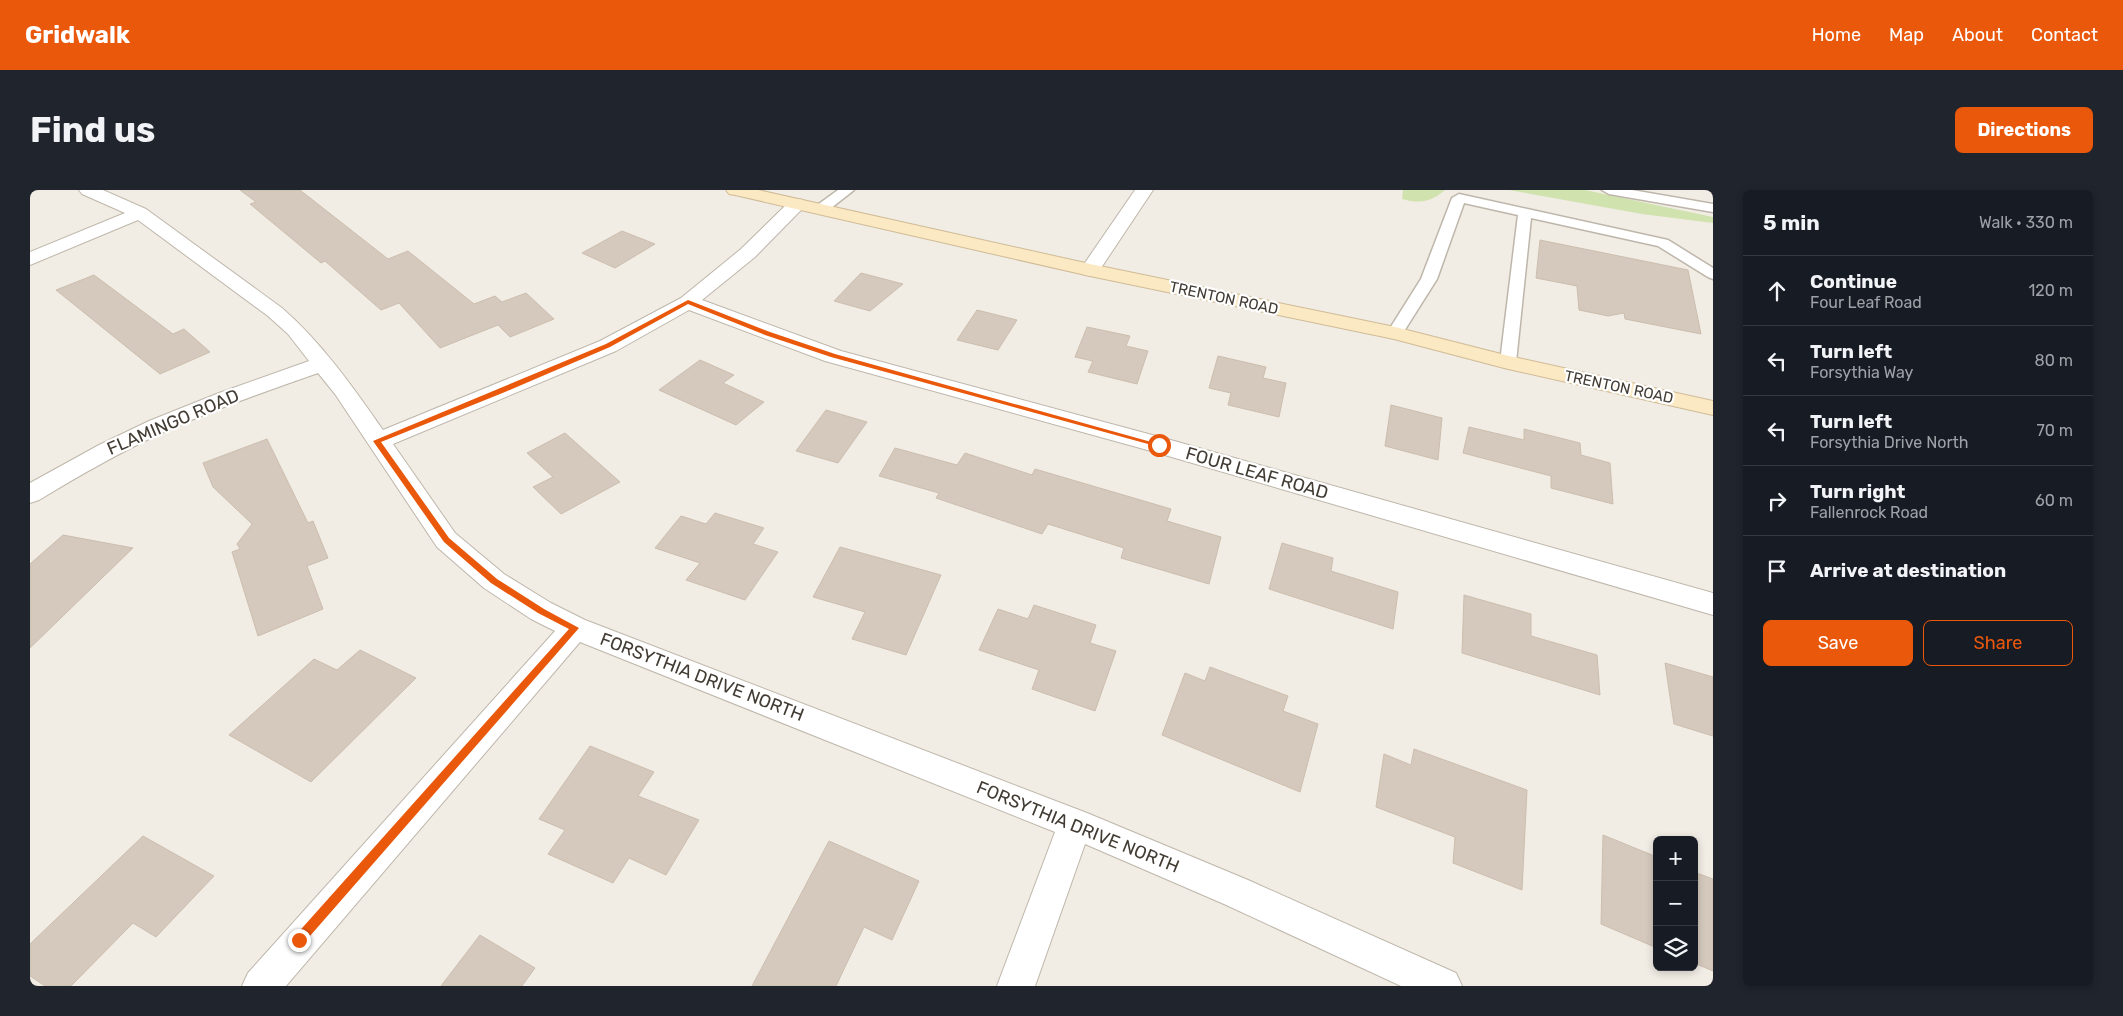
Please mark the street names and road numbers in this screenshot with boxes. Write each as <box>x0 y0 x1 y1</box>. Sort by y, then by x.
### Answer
street label: TRENTON ROAD <box>1168 278 1280 318</box>
street label: TRENTON ROAD <box>1563 367 1675 407</box>
street label: FLAMINGO ROAD <box>104 384 242 460</box>
street label: FOUR LEAF ROAD <box>1183 442 1331 504</box>
street label: FORSYTHIA DRIVE NORTH <box>597 628 807 726</box>
street label: FORSYTHIA DRIVE NORTH <box>973 776 1183 878</box>

